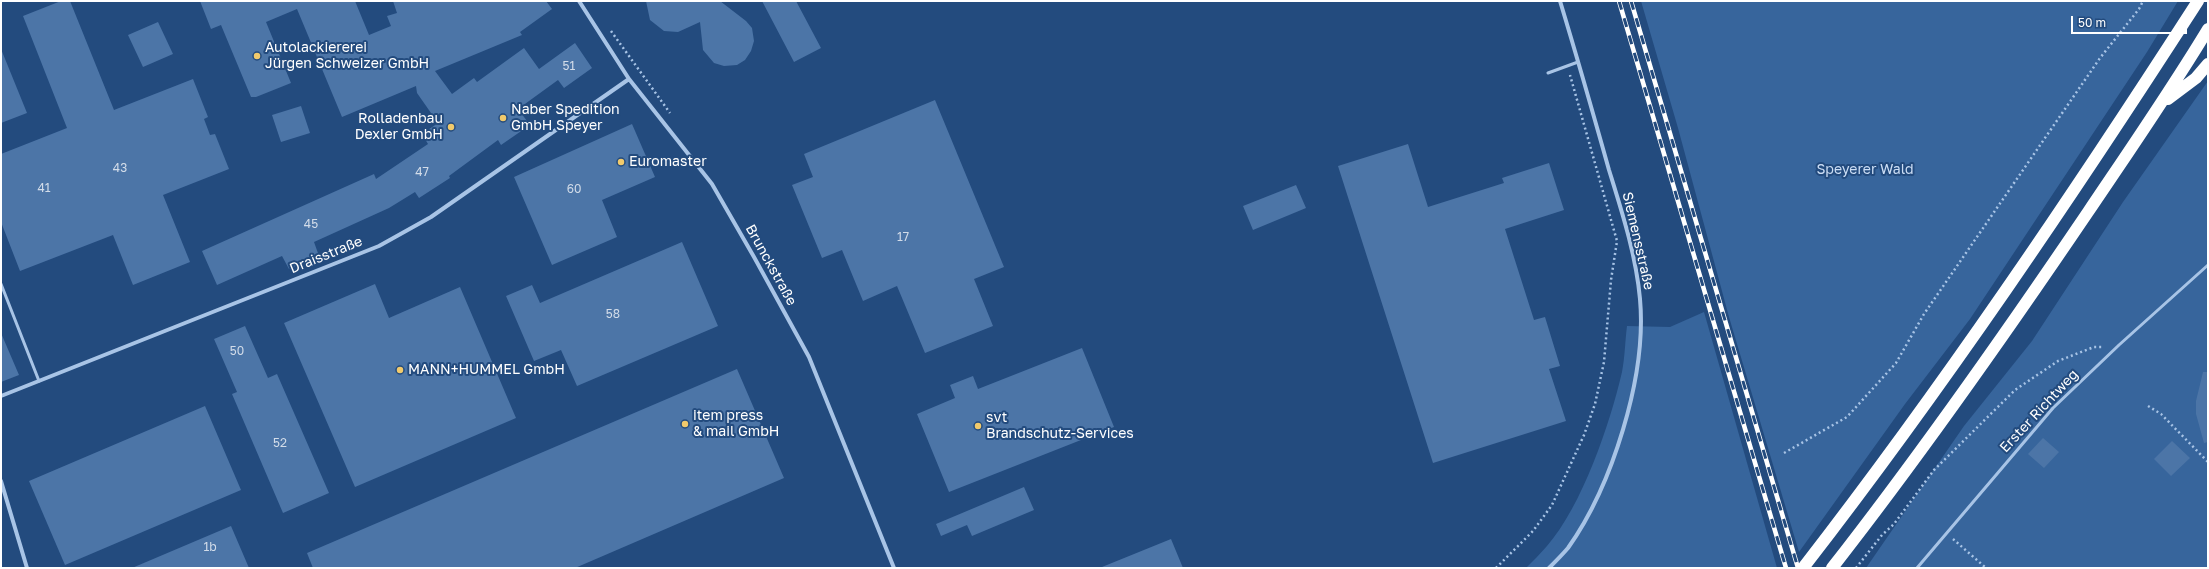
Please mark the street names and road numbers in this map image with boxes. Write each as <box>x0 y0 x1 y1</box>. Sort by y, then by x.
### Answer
street label: Siemensstraße <box>1619 190 1657 292</box>
street label: Brunckstraße <box>742 222 800 308</box>
street label: Draisstraße <box>287 233 365 277</box>
street label: Erster Richtweg <box>1996 366 2082 456</box>

